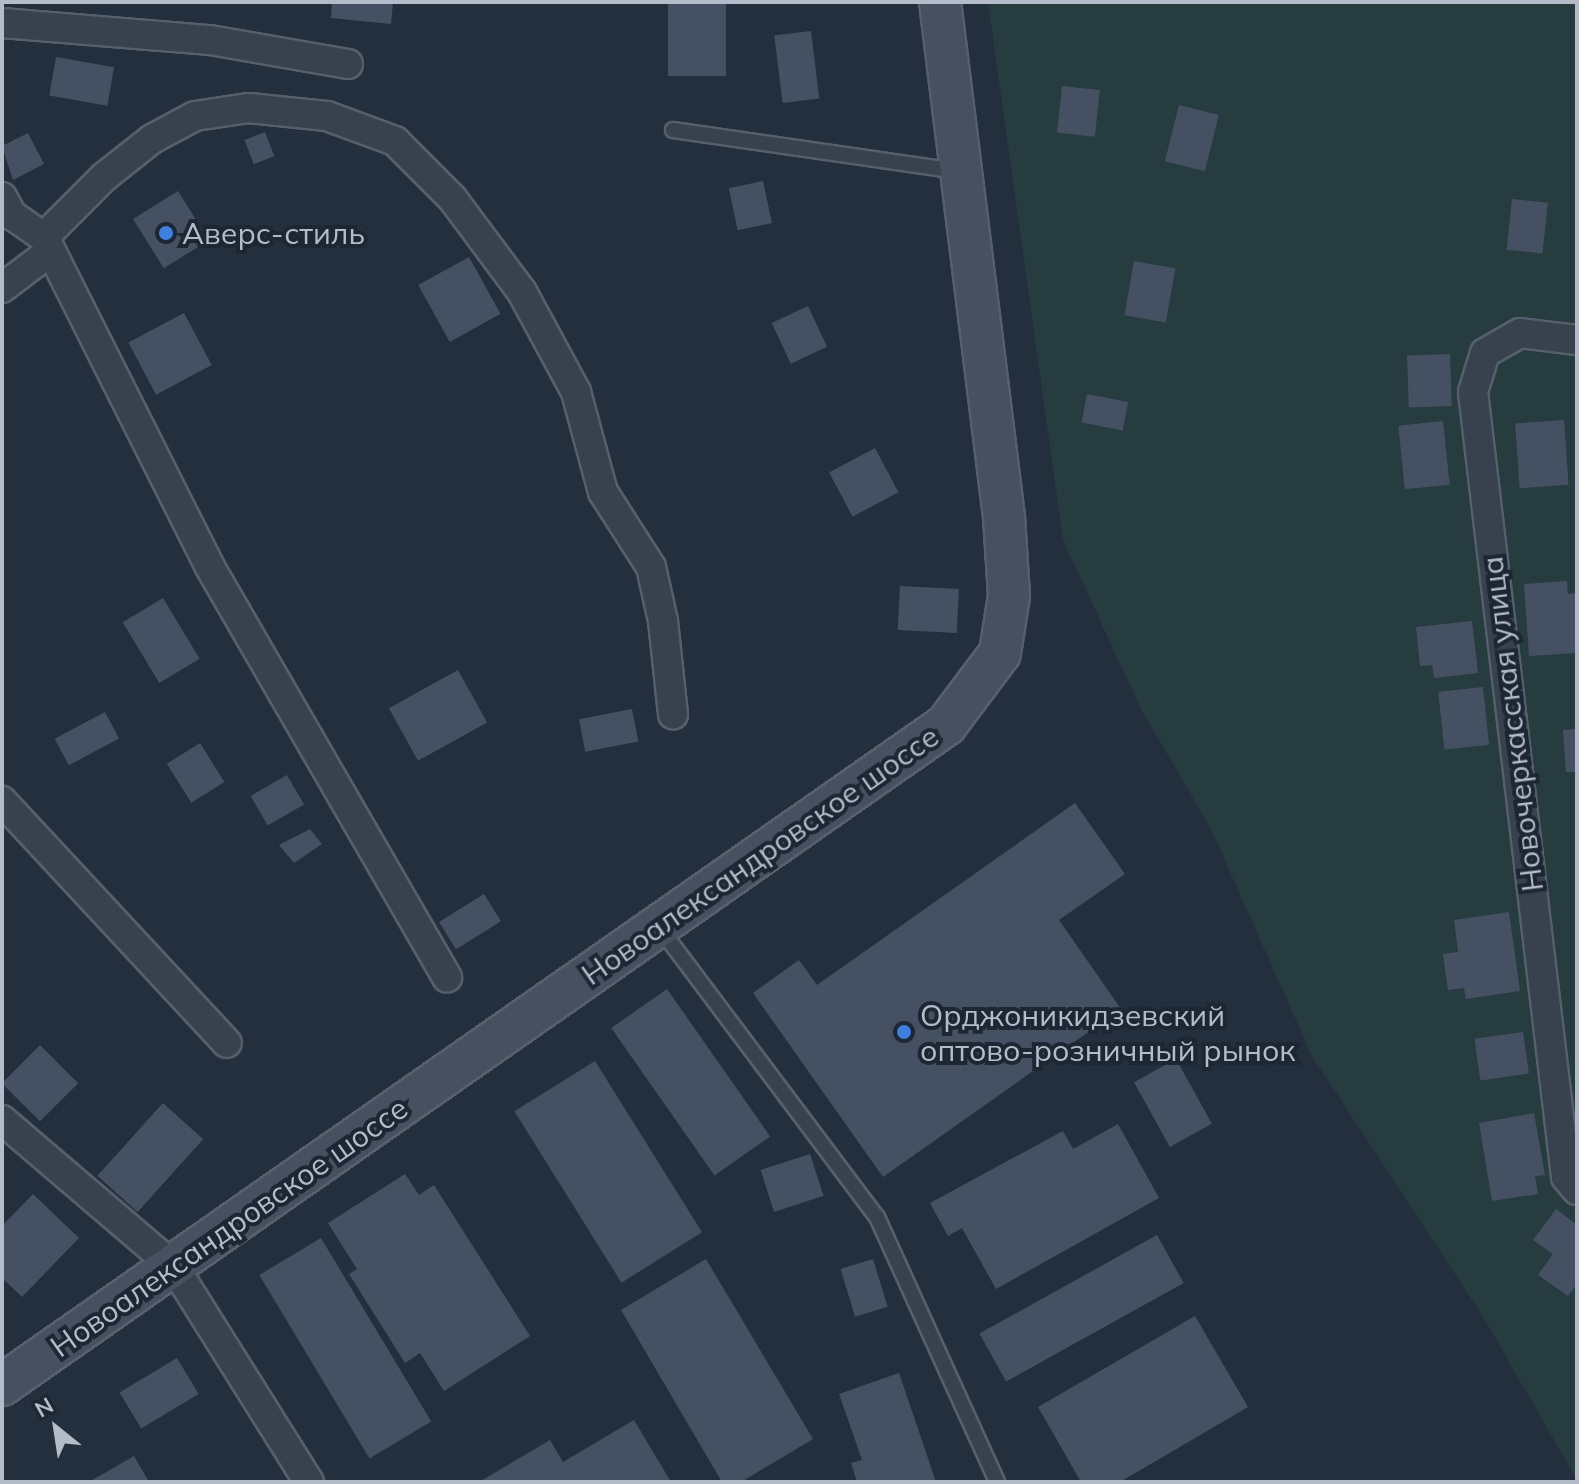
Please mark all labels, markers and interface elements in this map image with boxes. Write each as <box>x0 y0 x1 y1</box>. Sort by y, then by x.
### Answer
place label: Аверс-стиль <box>182 215 365 251</box>
marker: Аверс-стиль <box>157 224 175 242</box>
street label: Новочеркасская улица <box>1474 554 1550 894</box>
street label: Новоалександровское шоссе <box>575 718 945 992</box>
place label: Орджоникидзевский оптово-розничный рынок <box>920 997 1295 1068</box>
marker: Орджоникидзевский оптово-розничный рынок <box>895 1023 913 1041</box>
street label: Новоалександровское шоссе <box>44 1090 414 1364</box>
north arrow <box>16 1388 96 1468</box>
text: N <box>30 1391 58 1423</box>

